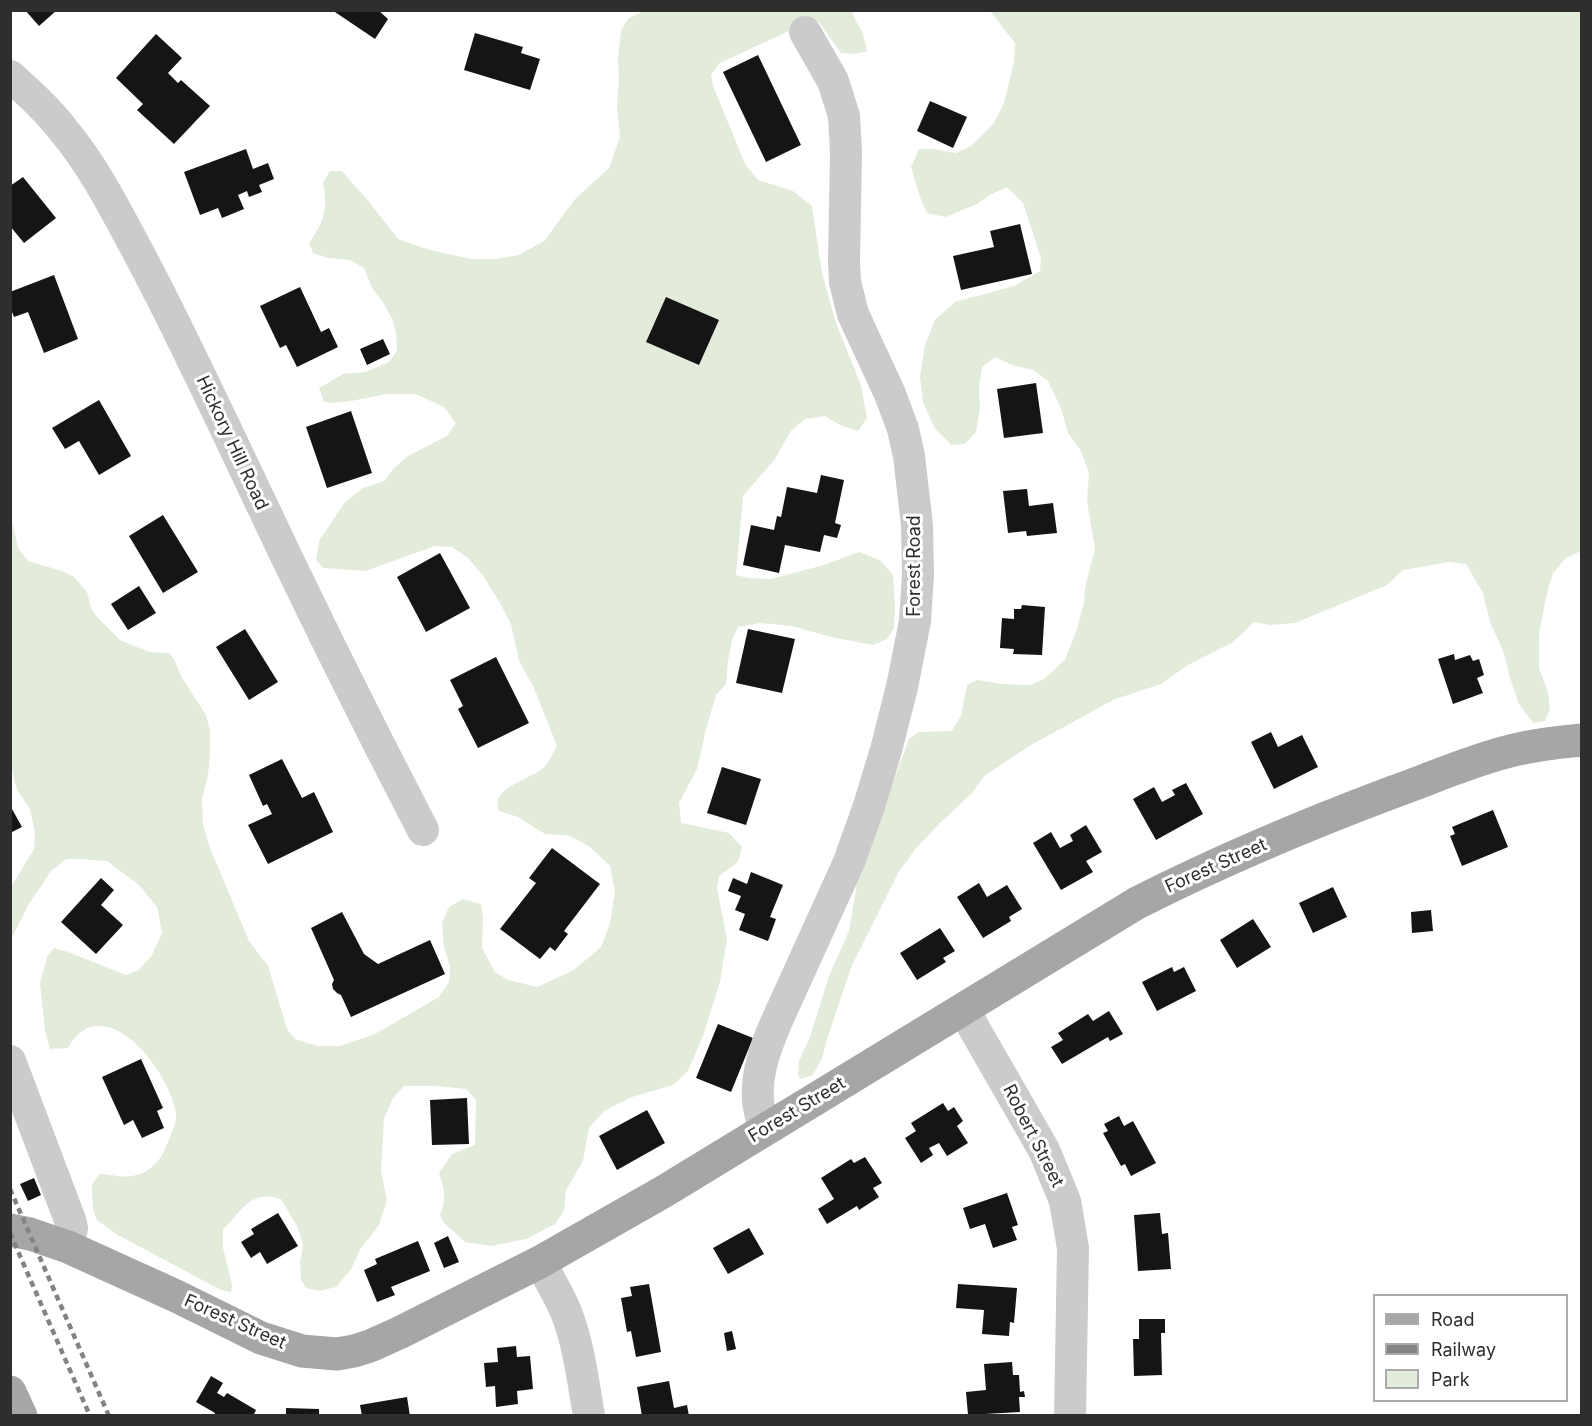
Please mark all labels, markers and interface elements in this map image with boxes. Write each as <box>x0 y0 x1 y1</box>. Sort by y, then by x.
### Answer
street label: Hickory Hill Road <box>191 373 273 513</box>
street label: Forest Road <box>904 515 926 617</box>
street label: Forest Street <box>1162 834 1270 898</box>
street label: Forest Street <box>745 1073 849 1147</box>
street label: Robert Street <box>998 1081 1068 1191</box>
street label: Forest Street <box>181 1290 289 1354</box>
legend <box>1373 1294 1568 1402</box>
text: Road <box>1431 1309 1474 1330</box>
text: Railway <box>1431 1339 1496 1360</box>
text: Park <box>1431 1369 1470 1390</box>

